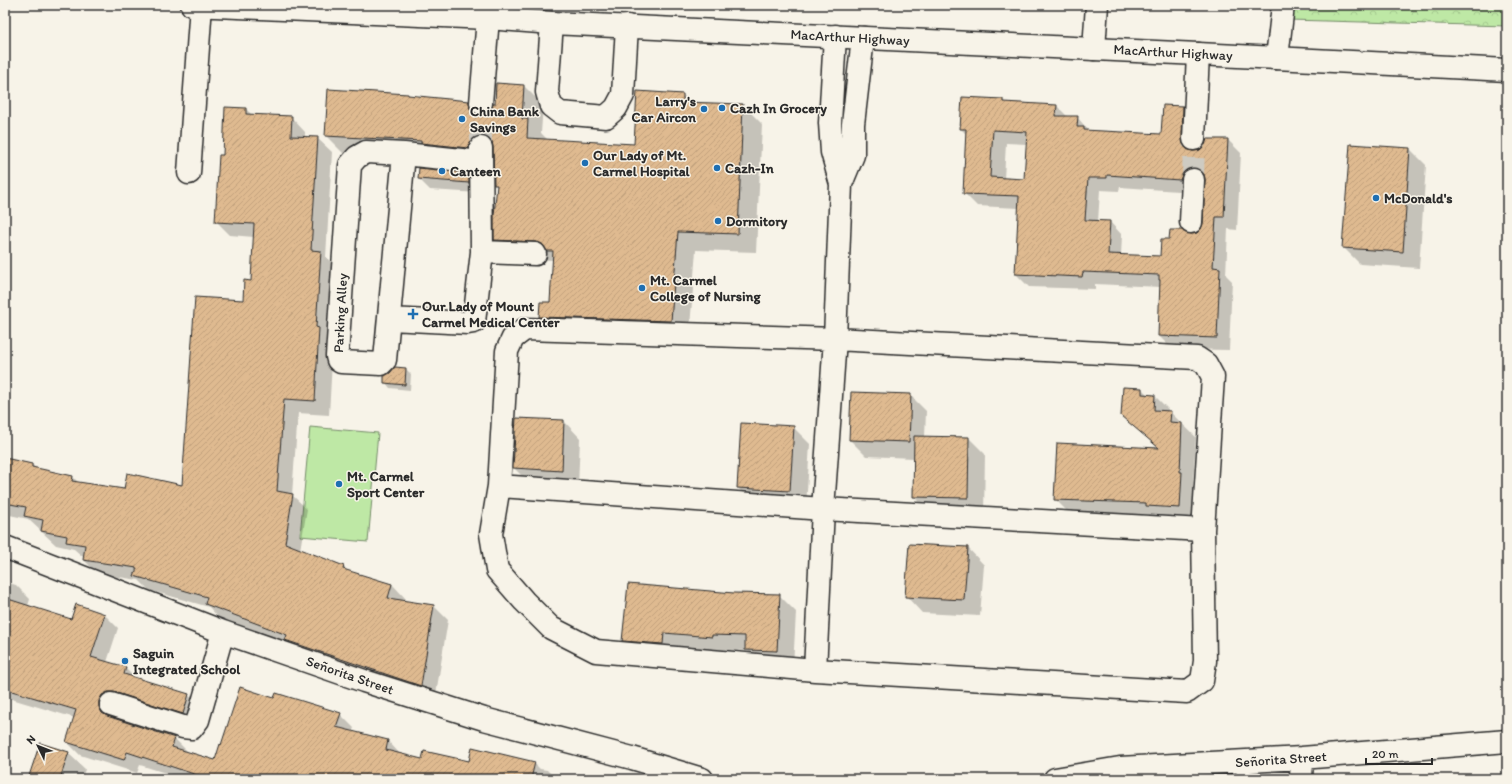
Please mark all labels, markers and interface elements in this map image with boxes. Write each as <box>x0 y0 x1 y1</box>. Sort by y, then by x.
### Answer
street label: MacArthur Highway <box>790 26 910 49</box>
street label: MacArthur Highway <box>1113 41 1233 64</box>
place label: Larry's Car Aircon <box>632 93 696 126</box>
place label: Cazh In Grocery <box>730 100 827 117</box>
place label: China Bank Savings <box>470 103 540 136</box>
marker: Cazh In Grocery <box>717 103 727 113</box>
marker: Larry's Car Aircon <box>699 104 709 114</box>
marker: China Bank Savings <box>457 114 467 124</box>
place label: Our Lady of Mt. Carmel Hospital <box>593 147 691 180</box>
marker: Our Lady of Mt. Carmel Hospital <box>580 158 590 168</box>
place label: Cazh-In <box>725 160 774 177</box>
place label: Canteen <box>450 163 501 180</box>
marker: Cazh-In <box>712 163 722 173</box>
marker: Canteen <box>437 166 447 176</box>
place label: McDonald's <box>1384 190 1453 207</box>
marker: McDonald's <box>1371 193 1381 203</box>
place label: Dormitory <box>726 213 788 230</box>
marker: Dormitory <box>713 216 723 226</box>
street label: Parking Alley <box>330 272 351 353</box>
place label: Mt. Carmel College of Nursing <box>650 272 762 305</box>
marker: Mt. Carmel College of Nursing <box>637 283 647 293</box>
place label: Our Lady of Mount Carmel Medical Center <box>422 298 560 331</box>
marker: Our Lady of Mount Carmel Medical Center <box>407 308 419 320</box>
place label: Mt. Carmel Sport Center <box>347 468 425 501</box>
marker: Mt. Carmel Sport Center <box>334 479 344 489</box>
place label: Saguin Integrated School <box>133 645 241 678</box>
street label: Señorita Street <box>304 653 396 698</box>
marker: Saguin Integrated School <box>120 656 130 666</box>
north arrow <box>18 726 58 766</box>
text: N <box>24 732 38 747</box>
scale bar <box>1366 740 1432 766</box>
text: 20 m <box>1372 747 1399 761</box>
street label: Señorita Street <box>1235 748 1327 771</box>

